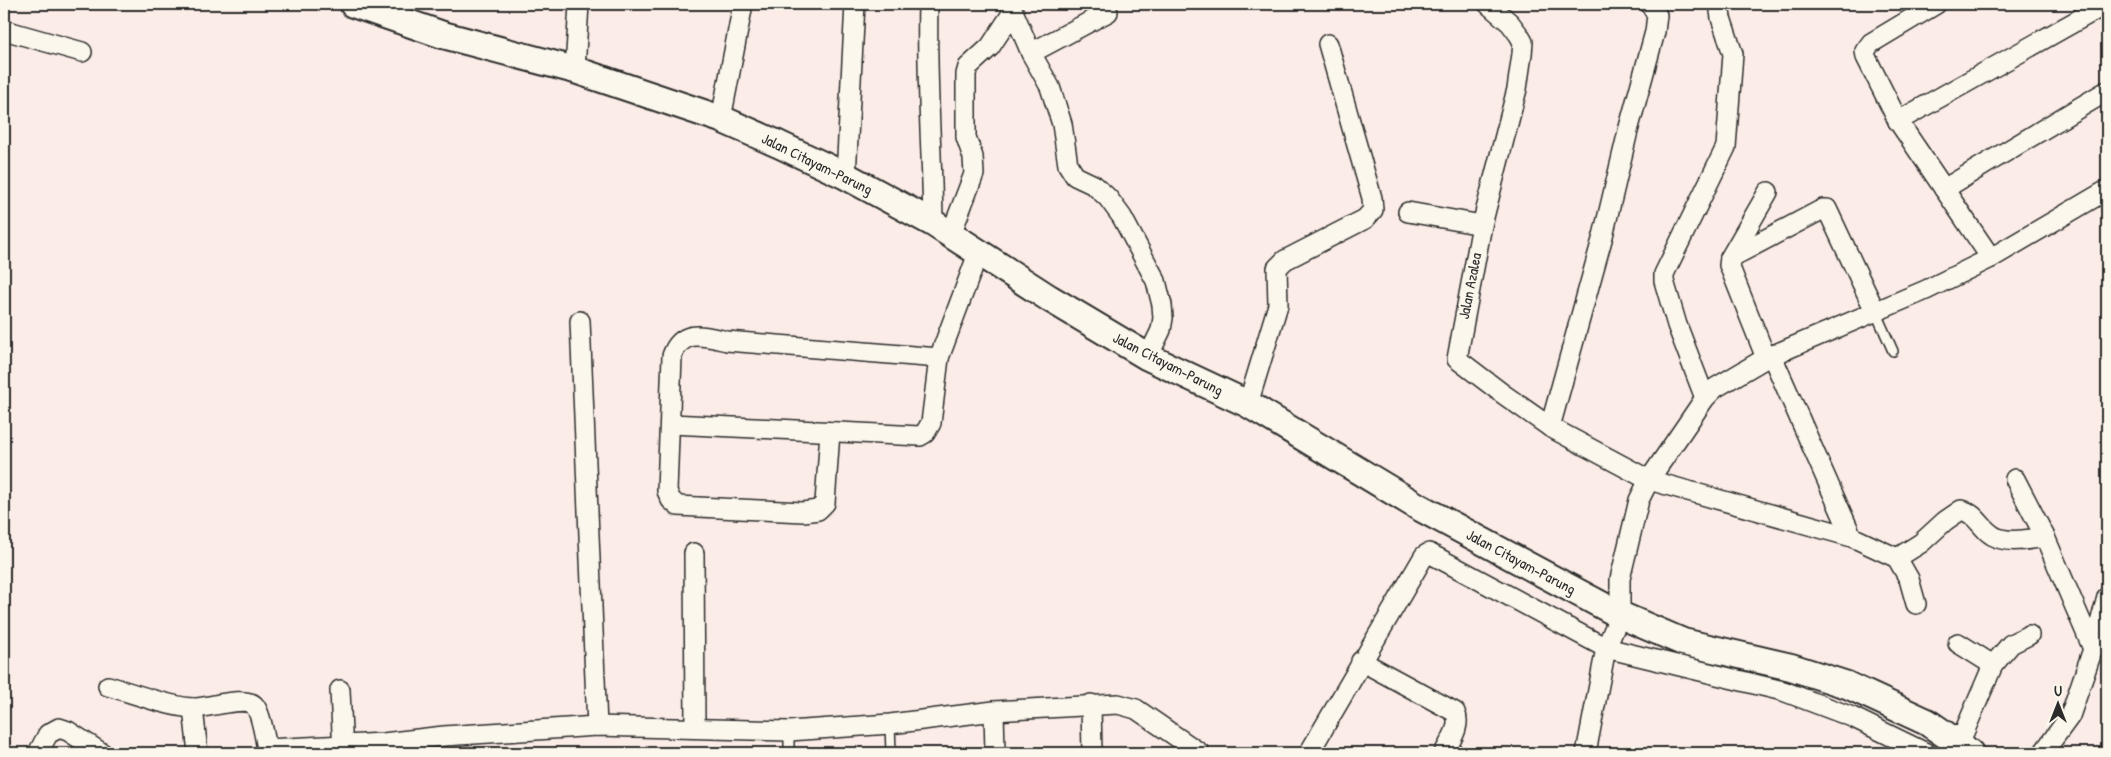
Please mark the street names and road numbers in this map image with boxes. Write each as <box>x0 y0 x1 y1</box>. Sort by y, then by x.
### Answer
street label: Jalan Citayam-Parung <box>758 128 876 200</box>
street label: Jalan Azalea <box>1453 251 1486 321</box>
street label: Jalan Citayam-Parung <box>1110 327 1227 401</box>
street label: Jalan Citayam-Parung <box>1463 524 1580 599</box>

